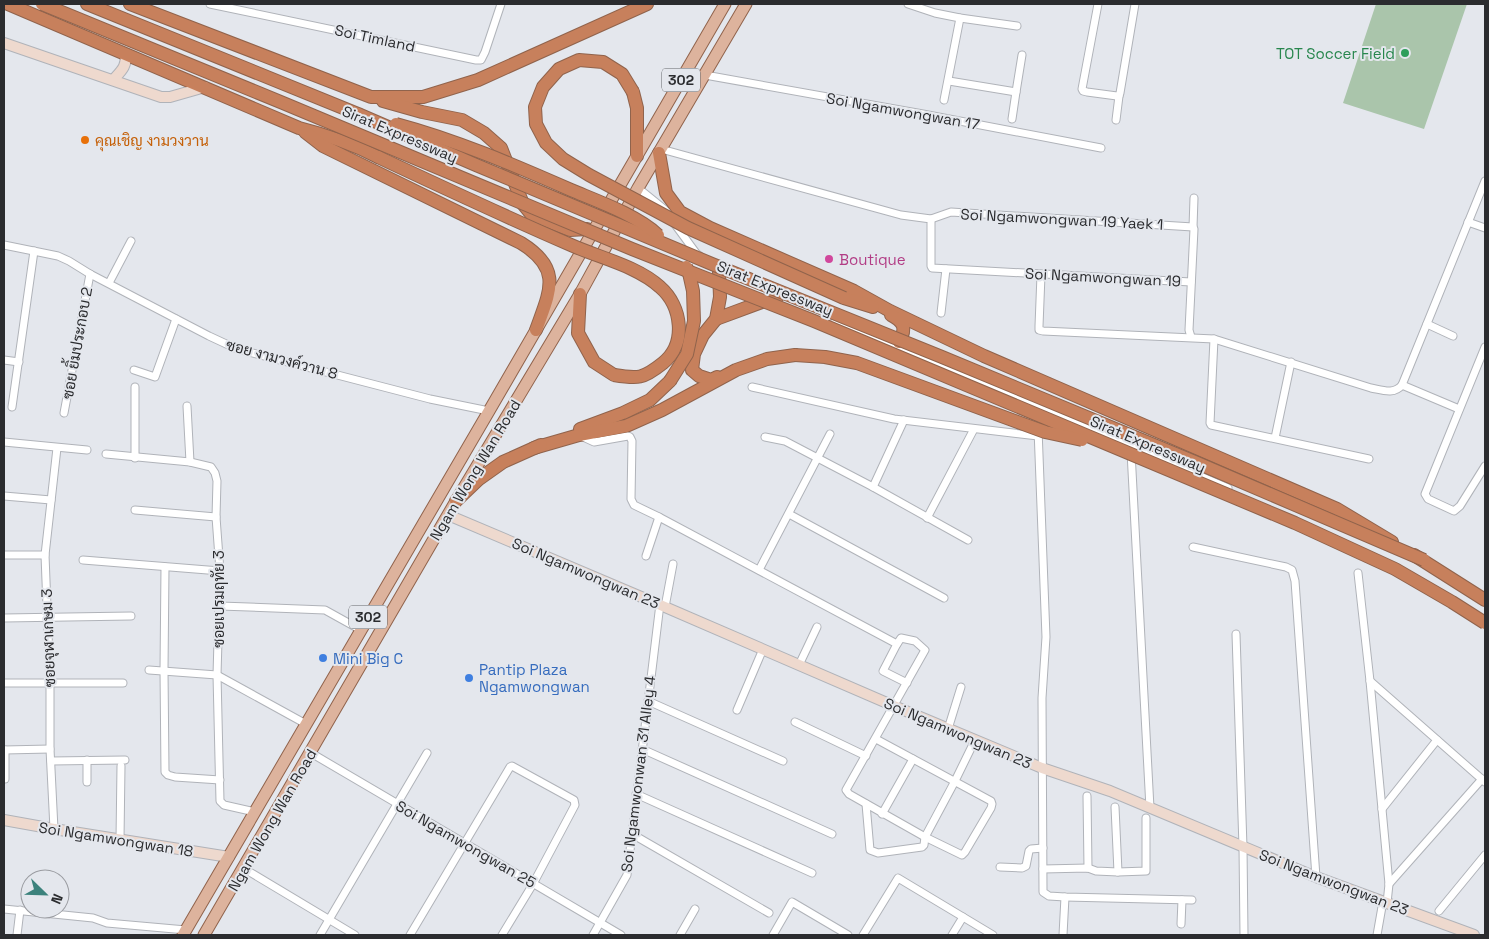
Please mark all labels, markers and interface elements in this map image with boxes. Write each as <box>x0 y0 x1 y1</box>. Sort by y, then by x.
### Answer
street label: Soi Timland <box>333 20 417 56</box>
place label: TOT Soccer Field <box>1276 44 1395 63</box>
marker: TOT Soccer Field <box>1399 47 1411 59</box>
road number: 302 <box>662 68 700 92</box>
street label: Soi Ngamwongwan 17 <box>825 88 981 134</box>
street label: Sirat Expressway <box>339 101 461 167</box>
place label: คุณเชิญ งามวงวาน <box>95 131 209 152</box>
marker: คุณเชิญ งามวงวาน <box>79 134 91 146</box>
street label: Soi Ngamwongwan 19 Yaek 1 <box>960 204 1164 234</box>
place label: Boutique <box>839 250 906 269</box>
marker: Boutique <box>823 253 835 265</box>
street label: Sirat Expressway <box>714 256 836 320</box>
street label: Soi Ngamwongwan 19 <box>1025 263 1181 291</box>
street label: ซอย ยิ้มประกอบ 2 <box>54 285 96 400</box>
street label: ซอย งามวงค์วาน 8 <box>224 335 340 383</box>
street label: Ngam Wong Wan Road <box>425 396 525 544</box>
street label: Sirat Expressway <box>1087 411 1209 477</box>
street label: Soi Ngamwongwan 23 <box>509 533 663 613</box>
street label: ซอยเปรมฤทัย 3 <box>209 550 228 648</box>
street label: ซอยจุฬาเกษม 3 <box>37 588 61 688</box>
road number: 302 <box>349 606 387 628</box>
place label: Mini Big C <box>333 649 403 668</box>
marker: Mini Big C <box>317 652 329 664</box>
place label: Pantip Plaza Ngamwongwan <box>479 660 590 696</box>
marker: Pantip Plaza Ngamwongwan <box>463 672 475 684</box>
street label: Soi Ngamwonwan 31 Alley 4 <box>617 675 659 873</box>
street label: Soi Ngamwongwan 23 <box>881 693 1035 773</box>
street label: Ngam Wong Wan Road <box>223 745 321 895</box>
street label: Soi Ngamwongwan 25 <box>393 796 539 892</box>
street label: Soi Ngamwongwan 18 <box>37 817 195 861</box>
street label: Soi Ngamwongwan 23 <box>1257 845 1411 919</box>
north arrow <box>20 869 70 919</box>
text: N <box>47 891 67 907</box>

